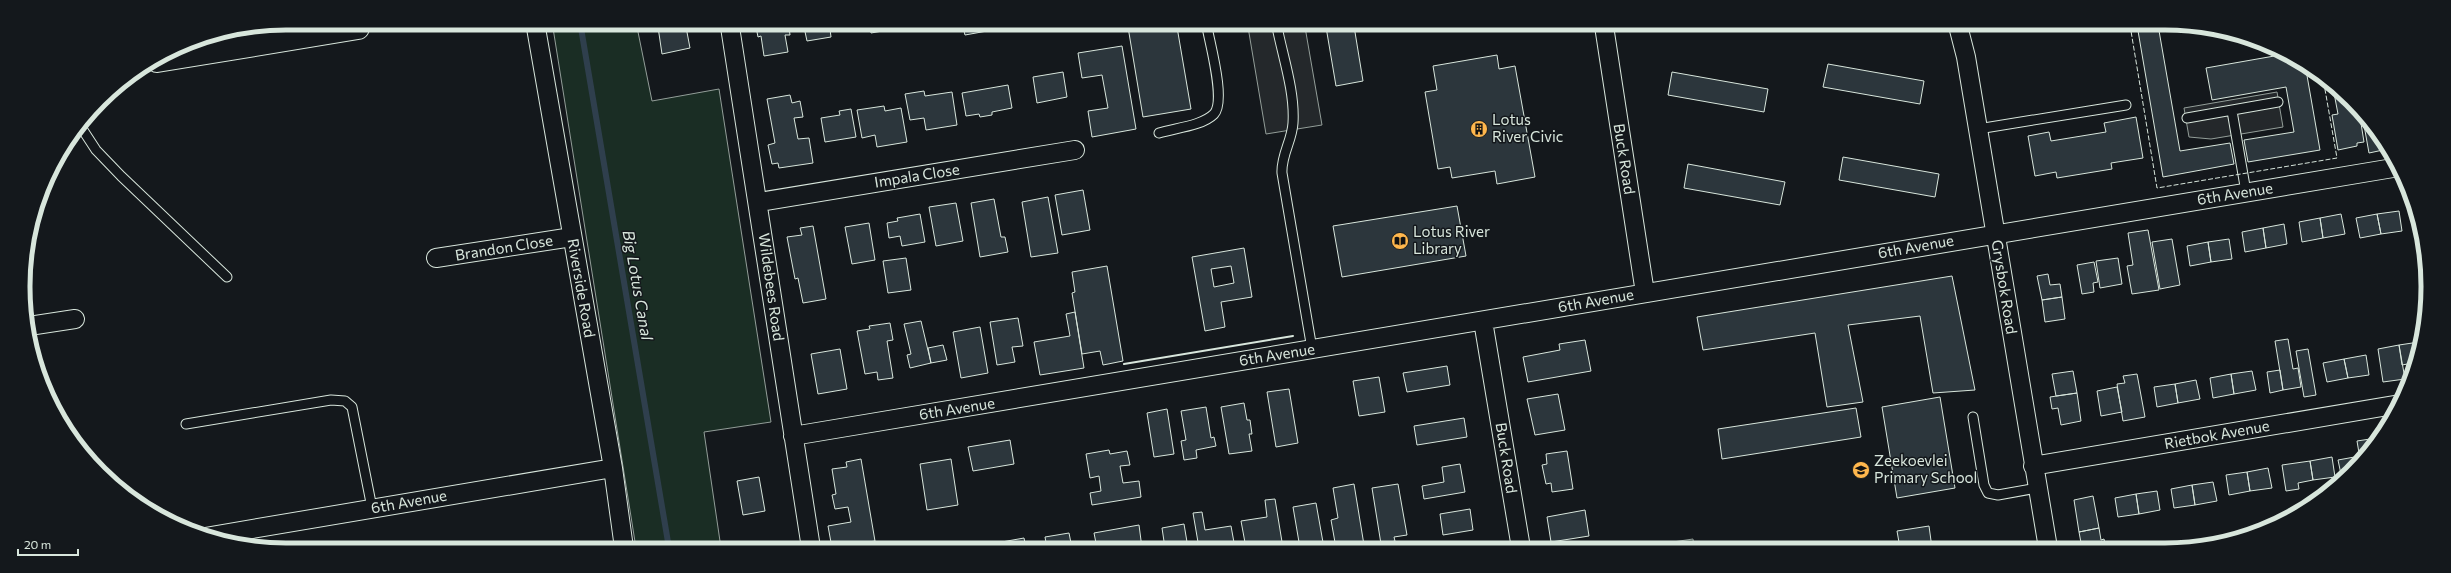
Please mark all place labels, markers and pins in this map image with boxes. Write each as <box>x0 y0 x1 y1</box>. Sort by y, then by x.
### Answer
place label: Lotus River Civic <box>1492 110 1563 145</box>
building icon: Lotus River Civic <box>1469 119 1489 139</box>
place label: Lotus River Library <box>1413 222 1490 257</box>
library icon: Lotus River Library <box>1390 231 1410 251</box>
place label: Zeekoevlei Primary School <box>1874 451 1977 486</box>
school or university icon: Zeekoevlei Primary School <box>1851 460 1871 480</box>

